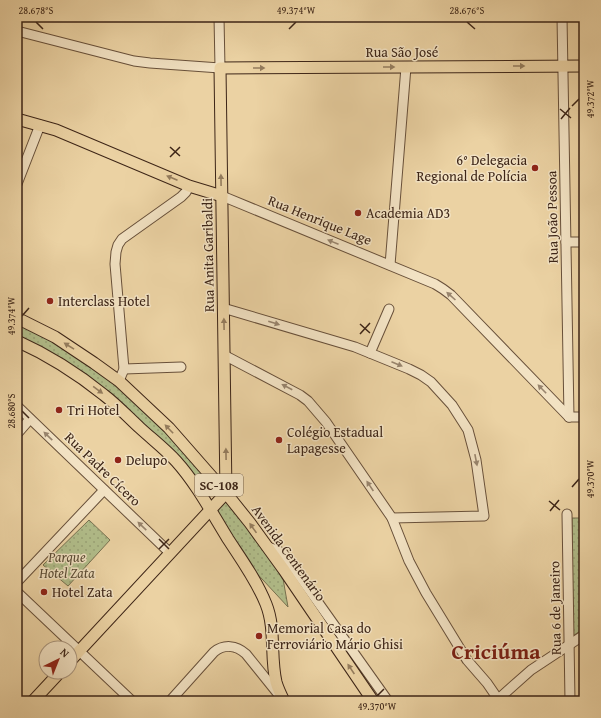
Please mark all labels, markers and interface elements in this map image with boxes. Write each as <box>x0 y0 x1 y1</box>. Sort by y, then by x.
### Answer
text: 28.678°S <box>19 3 54 18</box>
text: 49.374°W <box>277 3 316 18</box>
text: 28.676°S <box>450 3 485 18</box>
street label: Rua São José <box>366 42 439 62</box>
one-way arrow <box>513 63 526 69</box>
one-way arrow <box>383 64 396 70</box>
one-way arrow <box>253 65 266 71</box>
text: 49.372°W <box>583 79 598 118</box>
place label: 6° Delegacia Regional de Polícia <box>416 150 527 186</box>
marker: 6° Delegacia Regional de Polícia <box>530 163 540 173</box>
street label: Rua João Pessoa <box>541 170 563 264</box>
one-way arrow <box>218 174 225 186</box>
one-way arrow <box>165 175 177 181</box>
street label: Rua Henrique Lage <box>265 190 375 250</box>
street label: Rua Anita Garibaldi <box>197 198 219 312</box>
place label: Academia AD3 <box>366 203 450 223</box>
marker: Academia AD3 <box>353 208 363 218</box>
one-way arrow <box>328 239 339 245</box>
place label: Interclass Hotel <box>58 291 150 311</box>
one-way arrow <box>446 291 456 301</box>
text: 49.374°W <box>4 296 19 335</box>
marker: Interclass Hotel <box>45 296 55 306</box>
one-way arrow <box>220 318 227 330</box>
one-way arrow <box>268 320 280 326</box>
one-way arrow <box>64 342 74 350</box>
one-way arrow <box>392 361 403 367</box>
one-way arrow <box>281 384 293 391</box>
one-way arrow <box>537 384 547 394</box>
one-way arrow <box>93 386 103 394</box>
text: 28.680°S <box>4 393 19 428</box>
place label: Tri Hotel <box>67 400 120 420</box>
marker: Tri Hotel <box>54 405 64 415</box>
place label: Colégio Estadual Lapagesse <box>287 422 383 458</box>
one-way arrow <box>165 424 174 433</box>
street label: Rua Padre Cícero <box>60 427 146 511</box>
one-way arrow <box>43 431 53 441</box>
marker: Colégio Estadual Lapagesse <box>274 435 284 445</box>
one-way arrow <box>222 448 229 460</box>
place label: Delupo <box>126 450 167 470</box>
one-way arrow <box>473 454 479 466</box>
marker: Delupo <box>113 455 123 465</box>
text: 49.370°W <box>583 459 598 498</box>
road number: SC-108 <box>195 474 243 496</box>
one-way arrow <box>366 480 374 491</box>
street label: Avenida Centenário <box>247 501 331 605</box>
one-way arrow <box>137 521 147 530</box>
one-way arrow <box>249 522 257 533</box>
park label: Parque Hotel Zata <box>38 547 95 583</box>
street label: Rua 6 de Janeiro <box>544 561 566 655</box>
place label: Hotel Zata <box>52 582 113 602</box>
marker: Hotel Zata <box>39 587 49 597</box>
place label: Memorial Casa do Ferroviário Mário Ghisi <box>267 618 403 654</box>
marker: Memorial Casa do Ferroviário Mário Ghisi <box>254 631 264 641</box>
district label: Criciúma <box>451 635 541 667</box>
north arrow <box>38 640 78 680</box>
text: N <box>57 644 73 661</box>
one-way arrow <box>347 664 355 674</box>
text: 49.370°W <box>358 699 397 714</box>

